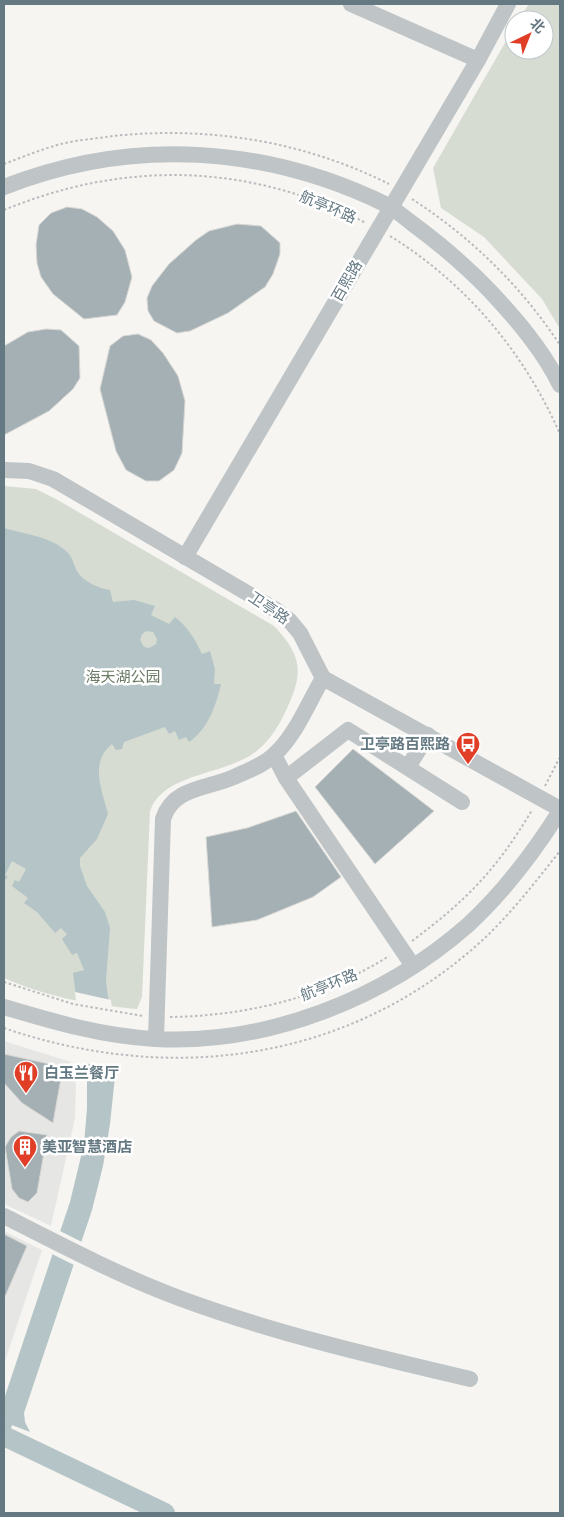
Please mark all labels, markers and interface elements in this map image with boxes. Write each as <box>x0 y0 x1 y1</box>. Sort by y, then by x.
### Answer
north arrow <box>504 10 554 60</box>
text: 北 <box>527 15 548 36</box>
street label: 航亭环路 <box>297 187 359 227</box>
street label: 百熙路 <box>328 257 366 305</box>
street label: 卫亭路 <box>245 588 293 628</box>
park label: 海天湖公园 <box>85 668 161 686</box>
bus stop icon: 卫亭路百熙路 <box>455 731 481 765</box>
place label: 卫亭路百熙路 <box>360 735 450 753</box>
street label: 航亭环路 <box>298 965 360 1005</box>
restaurant icon: 白玉兰餐厅 <box>13 1060 39 1094</box>
place label: 白玉兰餐厅 <box>44 1064 119 1082</box>
building icon: 美亚智慧酒店 <box>12 1134 38 1168</box>
place label: 美亚智慧酒店 <box>42 1138 132 1156</box>

